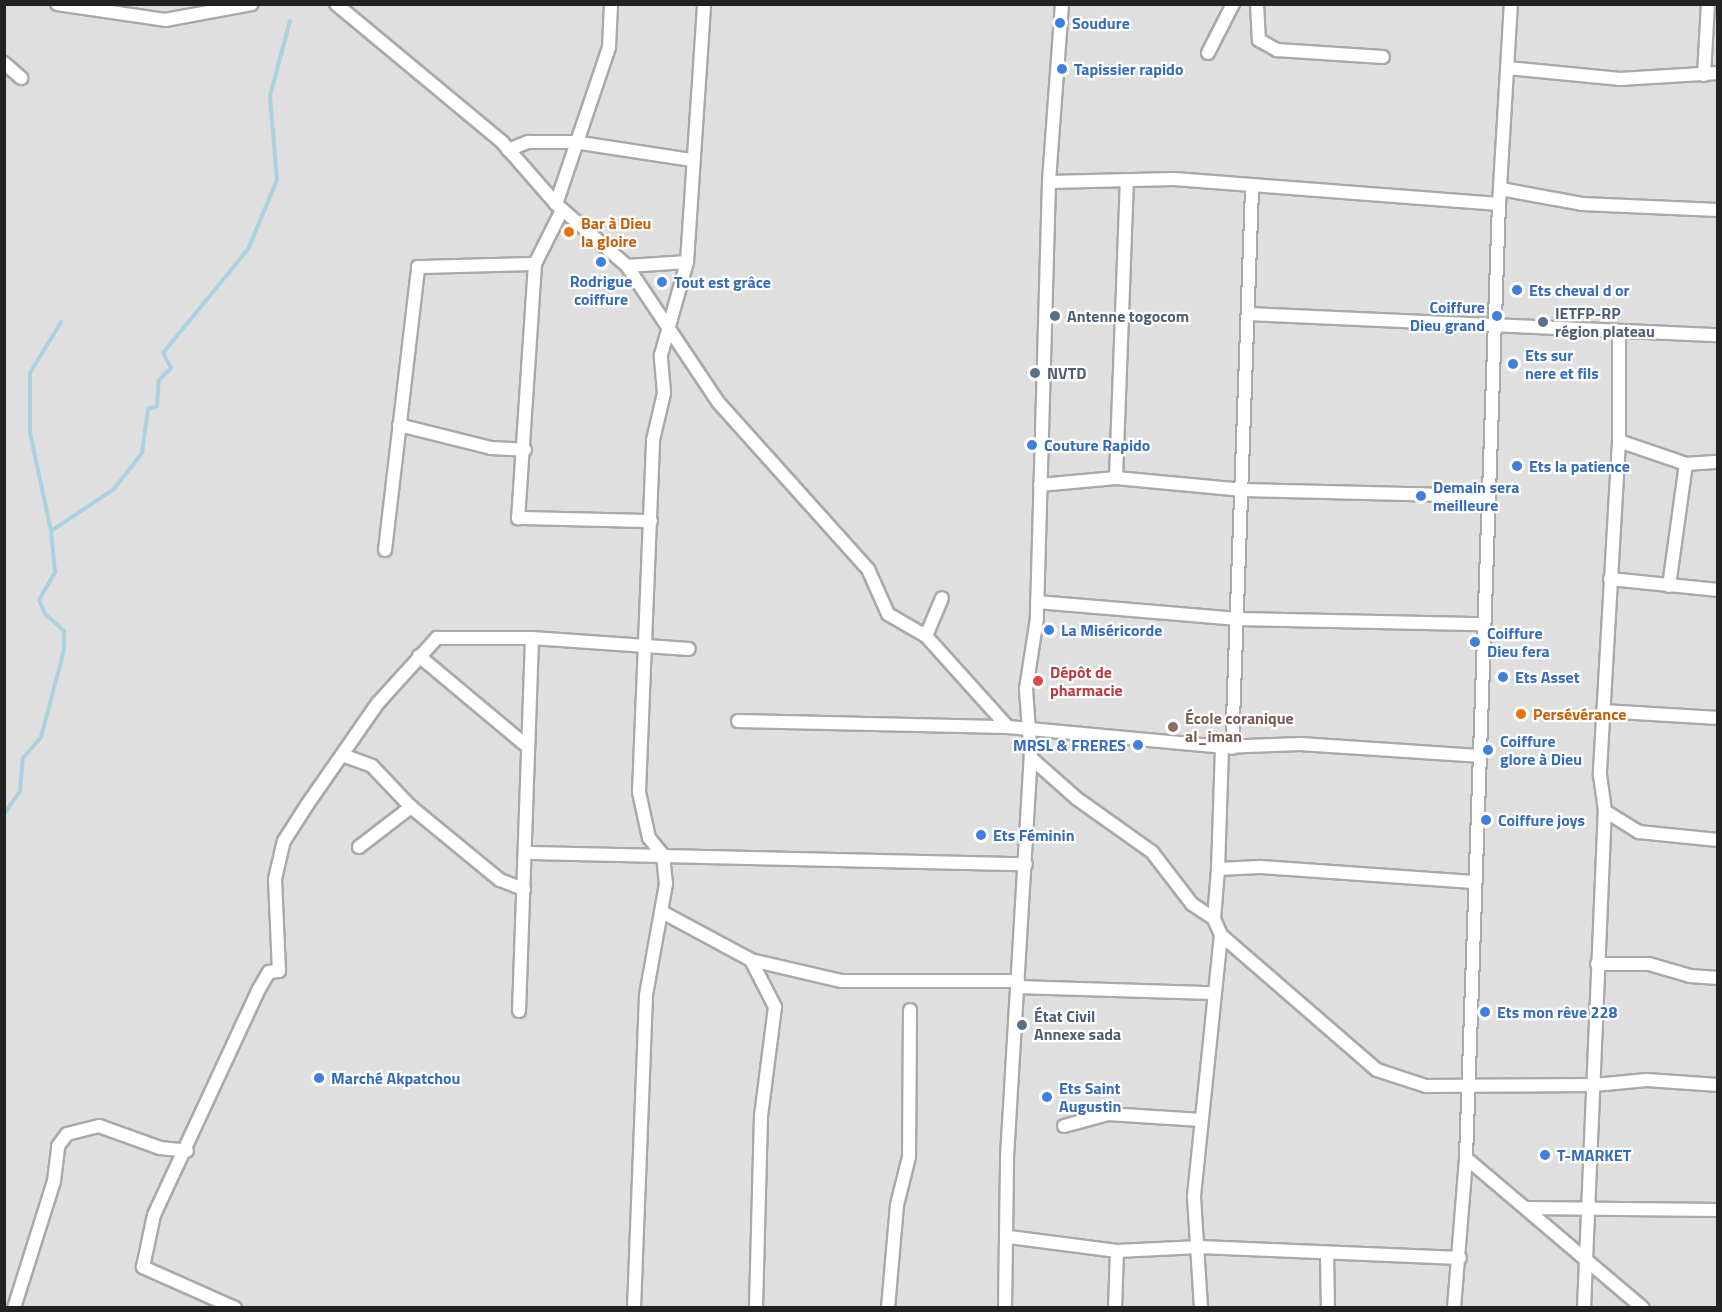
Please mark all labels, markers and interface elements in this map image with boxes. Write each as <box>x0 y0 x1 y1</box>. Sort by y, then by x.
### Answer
place label: Soudure <box>1072 13 1130 33</box>
marker: Soudure <box>1053 16 1067 30</box>
place label: Tapissier rapido <box>1074 59 1183 79</box>
marker: Tapissier rapido <box>1055 62 1069 76</box>
place label: Bar à Dieu la gloire <box>581 213 651 251</box>
marker: Bar à Dieu la gloire <box>562 225 576 239</box>
marker: Rodrigue coiffure <box>594 255 608 269</box>
place label: Rodrigue coiffure <box>570 271 632 309</box>
place label: Tout est grâce <box>674 272 771 292</box>
marker: Tout est grâce <box>655 275 669 289</box>
place label: Ets cheval d or <box>1529 280 1629 300</box>
marker: Ets cheval d or <box>1510 283 1524 297</box>
place label: Coiffure Dieu grand <box>1410 297 1485 335</box>
place label: IETFP-RP région plateau <box>1555 303 1655 341</box>
place label: Antenne togocom <box>1067 306 1189 326</box>
marker: Antenne togocom <box>1048 309 1062 323</box>
marker: Coiffure Dieu grand <box>1490 309 1504 323</box>
marker: IETFP-RP région plateau <box>1536 315 1550 329</box>
place label: Ets sur nere et fils <box>1525 345 1599 383</box>
marker: Ets sur nere et fils <box>1506 357 1520 371</box>
place label: NVTD <box>1047 363 1086 383</box>
marker: NVTD <box>1028 366 1042 380</box>
place label: Couture Rapido <box>1044 435 1150 455</box>
marker: Couture Rapido <box>1025 438 1039 452</box>
place label: Ets la patience <box>1529 456 1630 476</box>
marker: Ets la patience <box>1510 459 1524 473</box>
place label: Demain sera meilleure <box>1433 477 1519 515</box>
marker: Demain sera meilleure <box>1414 489 1428 503</box>
place label: La Miséricorde <box>1061 620 1162 640</box>
marker: La Miséricorde <box>1042 623 1056 637</box>
place label: Coiffure Dieu fera <box>1487 623 1550 661</box>
marker: Coiffure Dieu fera <box>1468 635 1482 649</box>
place label: Dépôt de pharmacie <box>1050 662 1123 700</box>
place label: Ets Asset <box>1515 667 1579 687</box>
marker: Ets Asset <box>1496 670 1510 684</box>
marker: Dépôt de pharmacie <box>1031 674 1045 688</box>
place label: Persévérance <box>1533 704 1626 724</box>
marker: Persévérance <box>1514 707 1528 721</box>
place label: École coranique al_iman <box>1185 708 1294 746</box>
marker: École coranique al_iman <box>1166 720 1180 734</box>
place label: Coiffure glore à Dieu <box>1500 731 1582 769</box>
place label: MRSL & FRERES <box>1013 735 1126 755</box>
marker: MRSL & FRERES <box>1131 738 1145 752</box>
marker: Coiffure glore à Dieu <box>1481 743 1495 757</box>
place label: Coiffure joys <box>1498 810 1585 830</box>
marker: Coiffure joys <box>1479 813 1493 827</box>
place label: Ets Féminin <box>993 825 1075 845</box>
marker: Ets Féminin <box>974 828 988 842</box>
place label: Ets mon rêve 228 <box>1497 1002 1617 1022</box>
marker: Ets mon rêve 228 <box>1478 1005 1492 1019</box>
place label: État Civil Annexe sada <box>1034 1006 1121 1044</box>
marker: État Civil Annexe sada <box>1015 1018 1029 1032</box>
place label: Marché Akpatchou <box>331 1068 460 1088</box>
marker: Marché Akpatchou <box>312 1071 326 1085</box>
place label: Ets Saint Augustin <box>1059 1078 1121 1116</box>
marker: Ets Saint Augustin <box>1040 1090 1054 1104</box>
place label: T-MARKET <box>1557 1145 1631 1165</box>
marker: T-MARKET <box>1538 1148 1552 1162</box>

